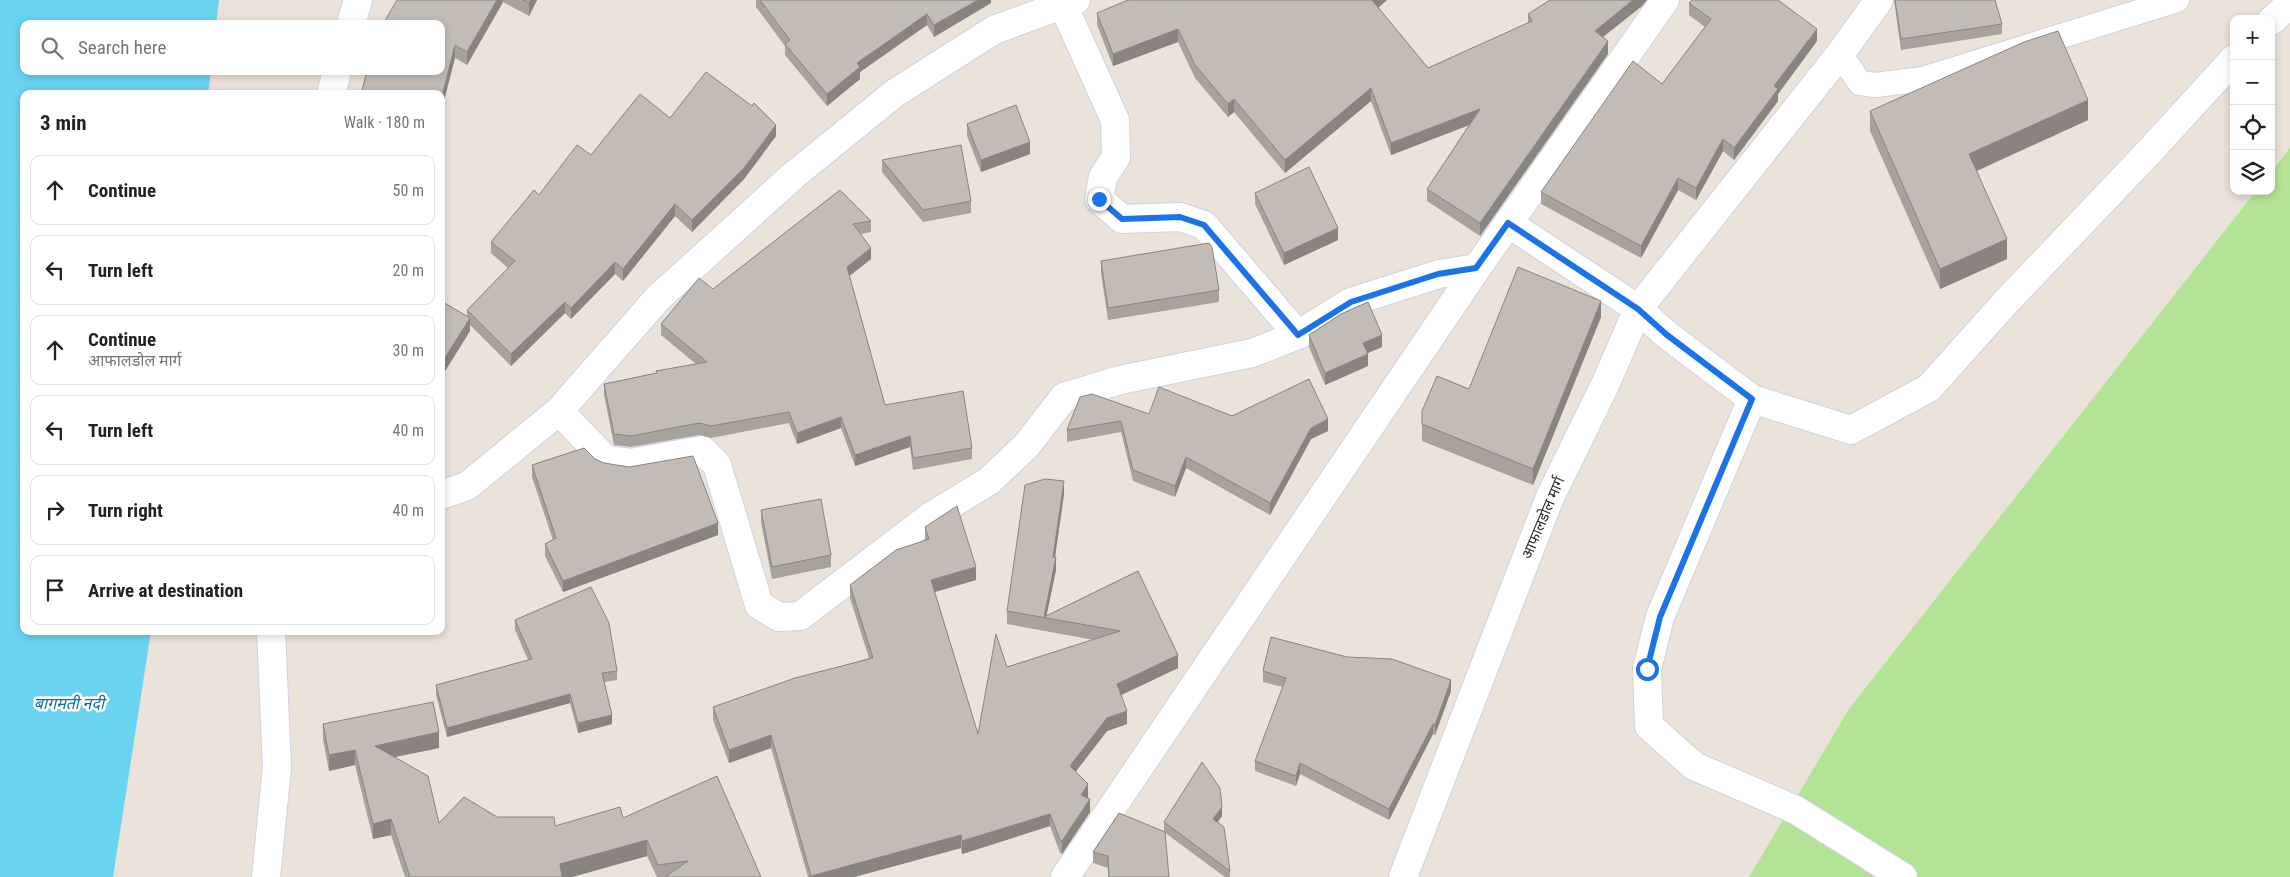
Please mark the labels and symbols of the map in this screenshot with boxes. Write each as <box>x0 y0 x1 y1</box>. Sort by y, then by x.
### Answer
route end <box>1088 188 1111 211</box>
street label: आफालडोल मार्ग <box>1518 473 1569 562</box>
route start <box>1636 658 1659 681</box>
water label: बागमती नदी <box>34 694 107 713</box>

